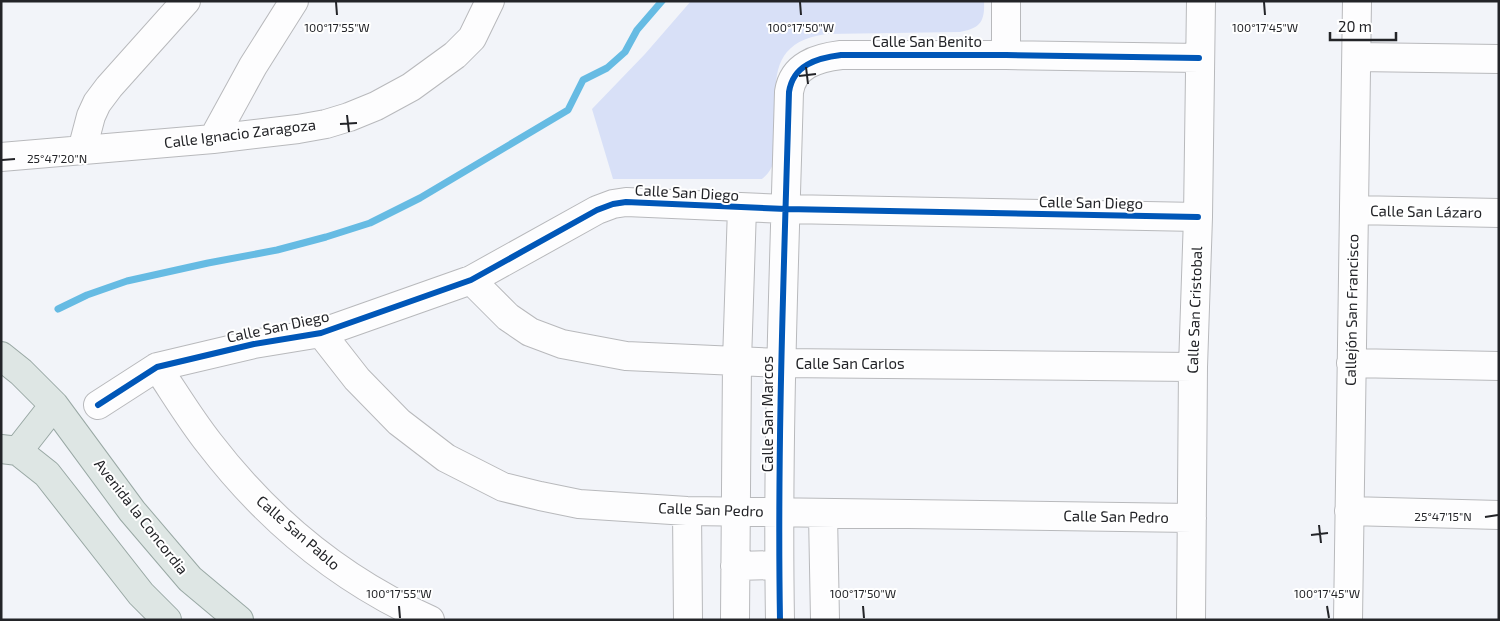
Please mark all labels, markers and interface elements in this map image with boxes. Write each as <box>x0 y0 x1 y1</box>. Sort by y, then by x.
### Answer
scale bar <box>1330 10 1396 42</box>
text: 20 m <box>1338 17 1372 35</box>
text: 100°17'55"W <box>304 20 370 34</box>
text: 100°17'50"W <box>768 20 834 34</box>
text: 100°17'45"W <box>1232 20 1298 34</box>
street label: Calle San Benito <box>872 32 982 50</box>
street label: Calle Ignacio Zaragoza <box>163 115 317 151</box>
text: 25°47'20"N <box>27 151 87 165</box>
street label: Calle San Diego <box>634 180 740 204</box>
street label: Calle San Diego <box>1039 192 1143 212</box>
street label: Calle San Lázaro <box>1370 201 1482 221</box>
street label: Callejón San Francisco <box>1341 234 1362 386</box>
street label: Calle San Cristobal <box>1183 246 1205 374</box>
street label: Calle San Diego <box>225 306 331 346</box>
street label: Calle San Carlos <box>795 354 905 372</box>
street label: Calle San Marcos <box>758 356 776 472</box>
street label: Avenida la Concordia <box>91 455 192 578</box>
street label: Calle San Pablo <box>253 491 344 573</box>
street label: Calle San Pedro <box>658 498 764 520</box>
street label: Calle San Pedro <box>1063 506 1169 526</box>
text: 25°47'15"N <box>1414 509 1472 523</box>
text: 100°17'55"W <box>366 586 432 600</box>
text: 100°17'50"W <box>830 586 896 600</box>
text: 100°17'45"W <box>1294 586 1360 600</box>

